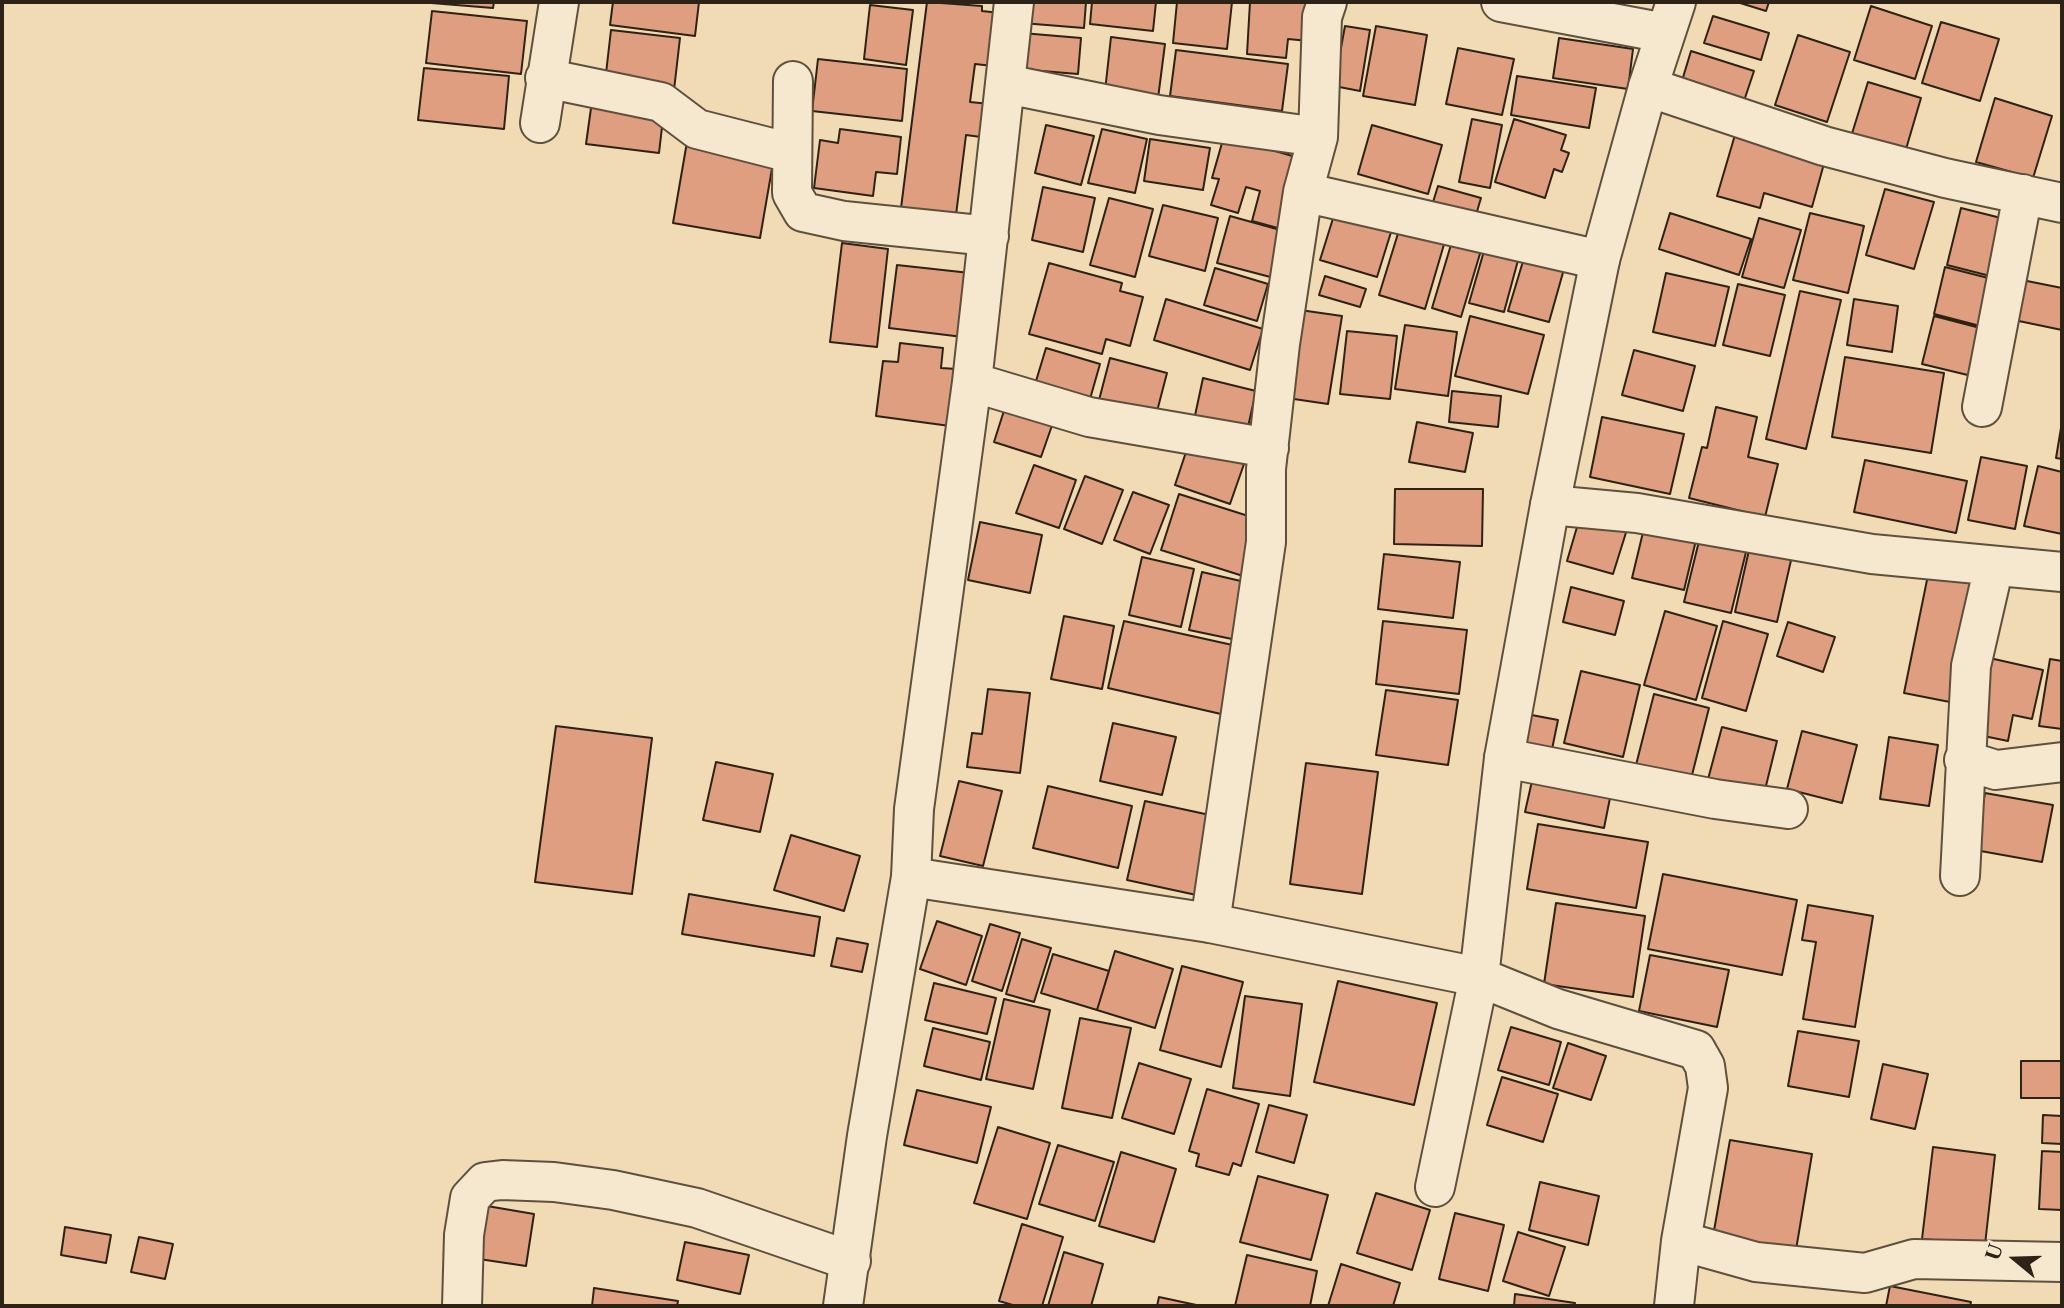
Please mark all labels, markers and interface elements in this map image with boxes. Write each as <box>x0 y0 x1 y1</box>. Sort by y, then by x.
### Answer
north arrow <box>1980 1224 2050 1294</box>
text: U <box>1981 1241 2008 1263</box>

